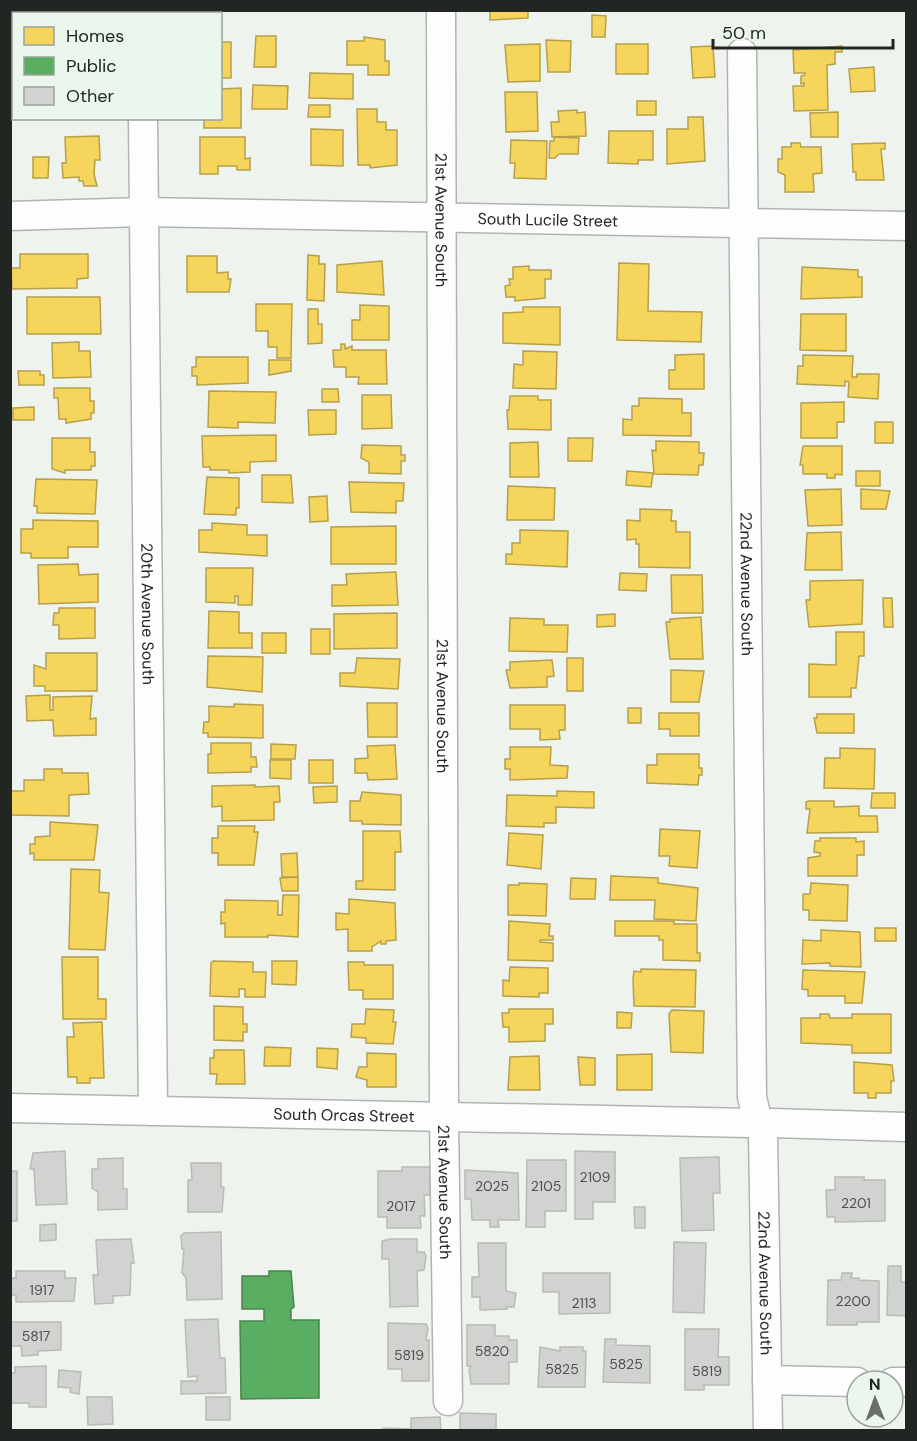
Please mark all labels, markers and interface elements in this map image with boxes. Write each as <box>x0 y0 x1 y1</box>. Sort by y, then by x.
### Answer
legend <box>12 12 222 120</box>
scale bar <box>713 12 893 50</box>
text: 50 m <box>722 21 766 45</box>
text: Homes <box>66 24 124 48</box>
text: Public <box>66 54 117 78</box>
text: Other <box>66 84 115 108</box>
street label: 21st Avenue South <box>430 153 452 287</box>
street label: South Lucile Street <box>477 208 618 232</box>
street label: 22nd Avenue South <box>735 512 758 656</box>
street label: 20th Avenue South <box>136 543 159 685</box>
street label: 21st Avenue South <box>432 639 453 773</box>
street label: South Orcas Street <box>273 1103 415 1127</box>
street label: 21st Avenue South <box>433 1125 456 1259</box>
house number: 2109 <box>580 1168 611 1186</box>
house number: 2025 <box>475 1177 509 1195</box>
house number: 2105 <box>531 1177 561 1195</box>
house number: 2201 <box>841 1194 871 1212</box>
house number: 2017 <box>386 1197 416 1215</box>
street label: 22nd Avenue South <box>753 1211 777 1355</box>
house number: 1917 <box>30 1281 54 1299</box>
house number: 2200 <box>835 1292 871 1310</box>
house number: 2113 <box>571 1294 597 1312</box>
house number: 5817 <box>22 1327 50 1345</box>
house number: 5820 <box>475 1342 509 1360</box>
house number: 5819 <box>394 1346 424 1364</box>
house number: 5825 <box>609 1355 643 1373</box>
house number: 5825 <box>545 1360 579 1378</box>
house number: 5819 <box>692 1362 722 1380</box>
north arrow <box>845 1369 905 1429</box>
text: N <box>869 1374 881 1395</box>

